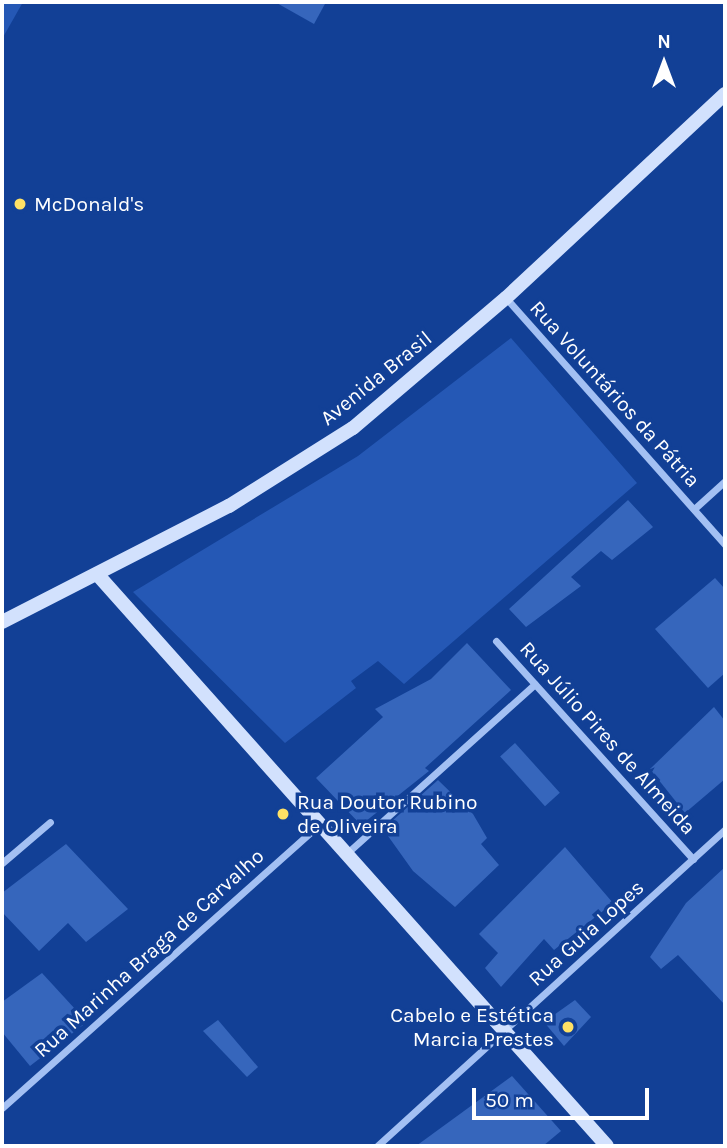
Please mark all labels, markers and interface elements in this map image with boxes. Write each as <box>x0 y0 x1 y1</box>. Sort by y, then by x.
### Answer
north arrow <box>629 28 699 98</box>
text: N <box>657 31 671 53</box>
place label: McDonald's <box>34 191 144 217</box>
marker: McDonald's <box>12 196 28 212</box>
street label: Rua Voluntários da Pátria <box>525 296 705 492</box>
street label: Avenida Brasil <box>315 325 437 431</box>
street label: Rua Júlio Pires de Almeida <box>515 636 701 840</box>
place label: Rua Doutor Rubino de Oliveira <box>297 789 478 839</box>
marker: Rua Doutor Rubino de Oliveira <box>275 806 291 822</box>
street label: Rua Marinha Braga de Carvalho <box>29 843 269 1063</box>
street label: Rua Guia Lopes <box>523 875 649 991</box>
place label: Cabelo e Estética Marcia Prestes <box>390 1002 554 1052</box>
marker: Cabelo e Estética Marcia Prestes <box>560 1019 576 1035</box>
scale bar <box>475 1074 652 1118</box>
text: 50 m <box>485 1088 534 1112</box>

